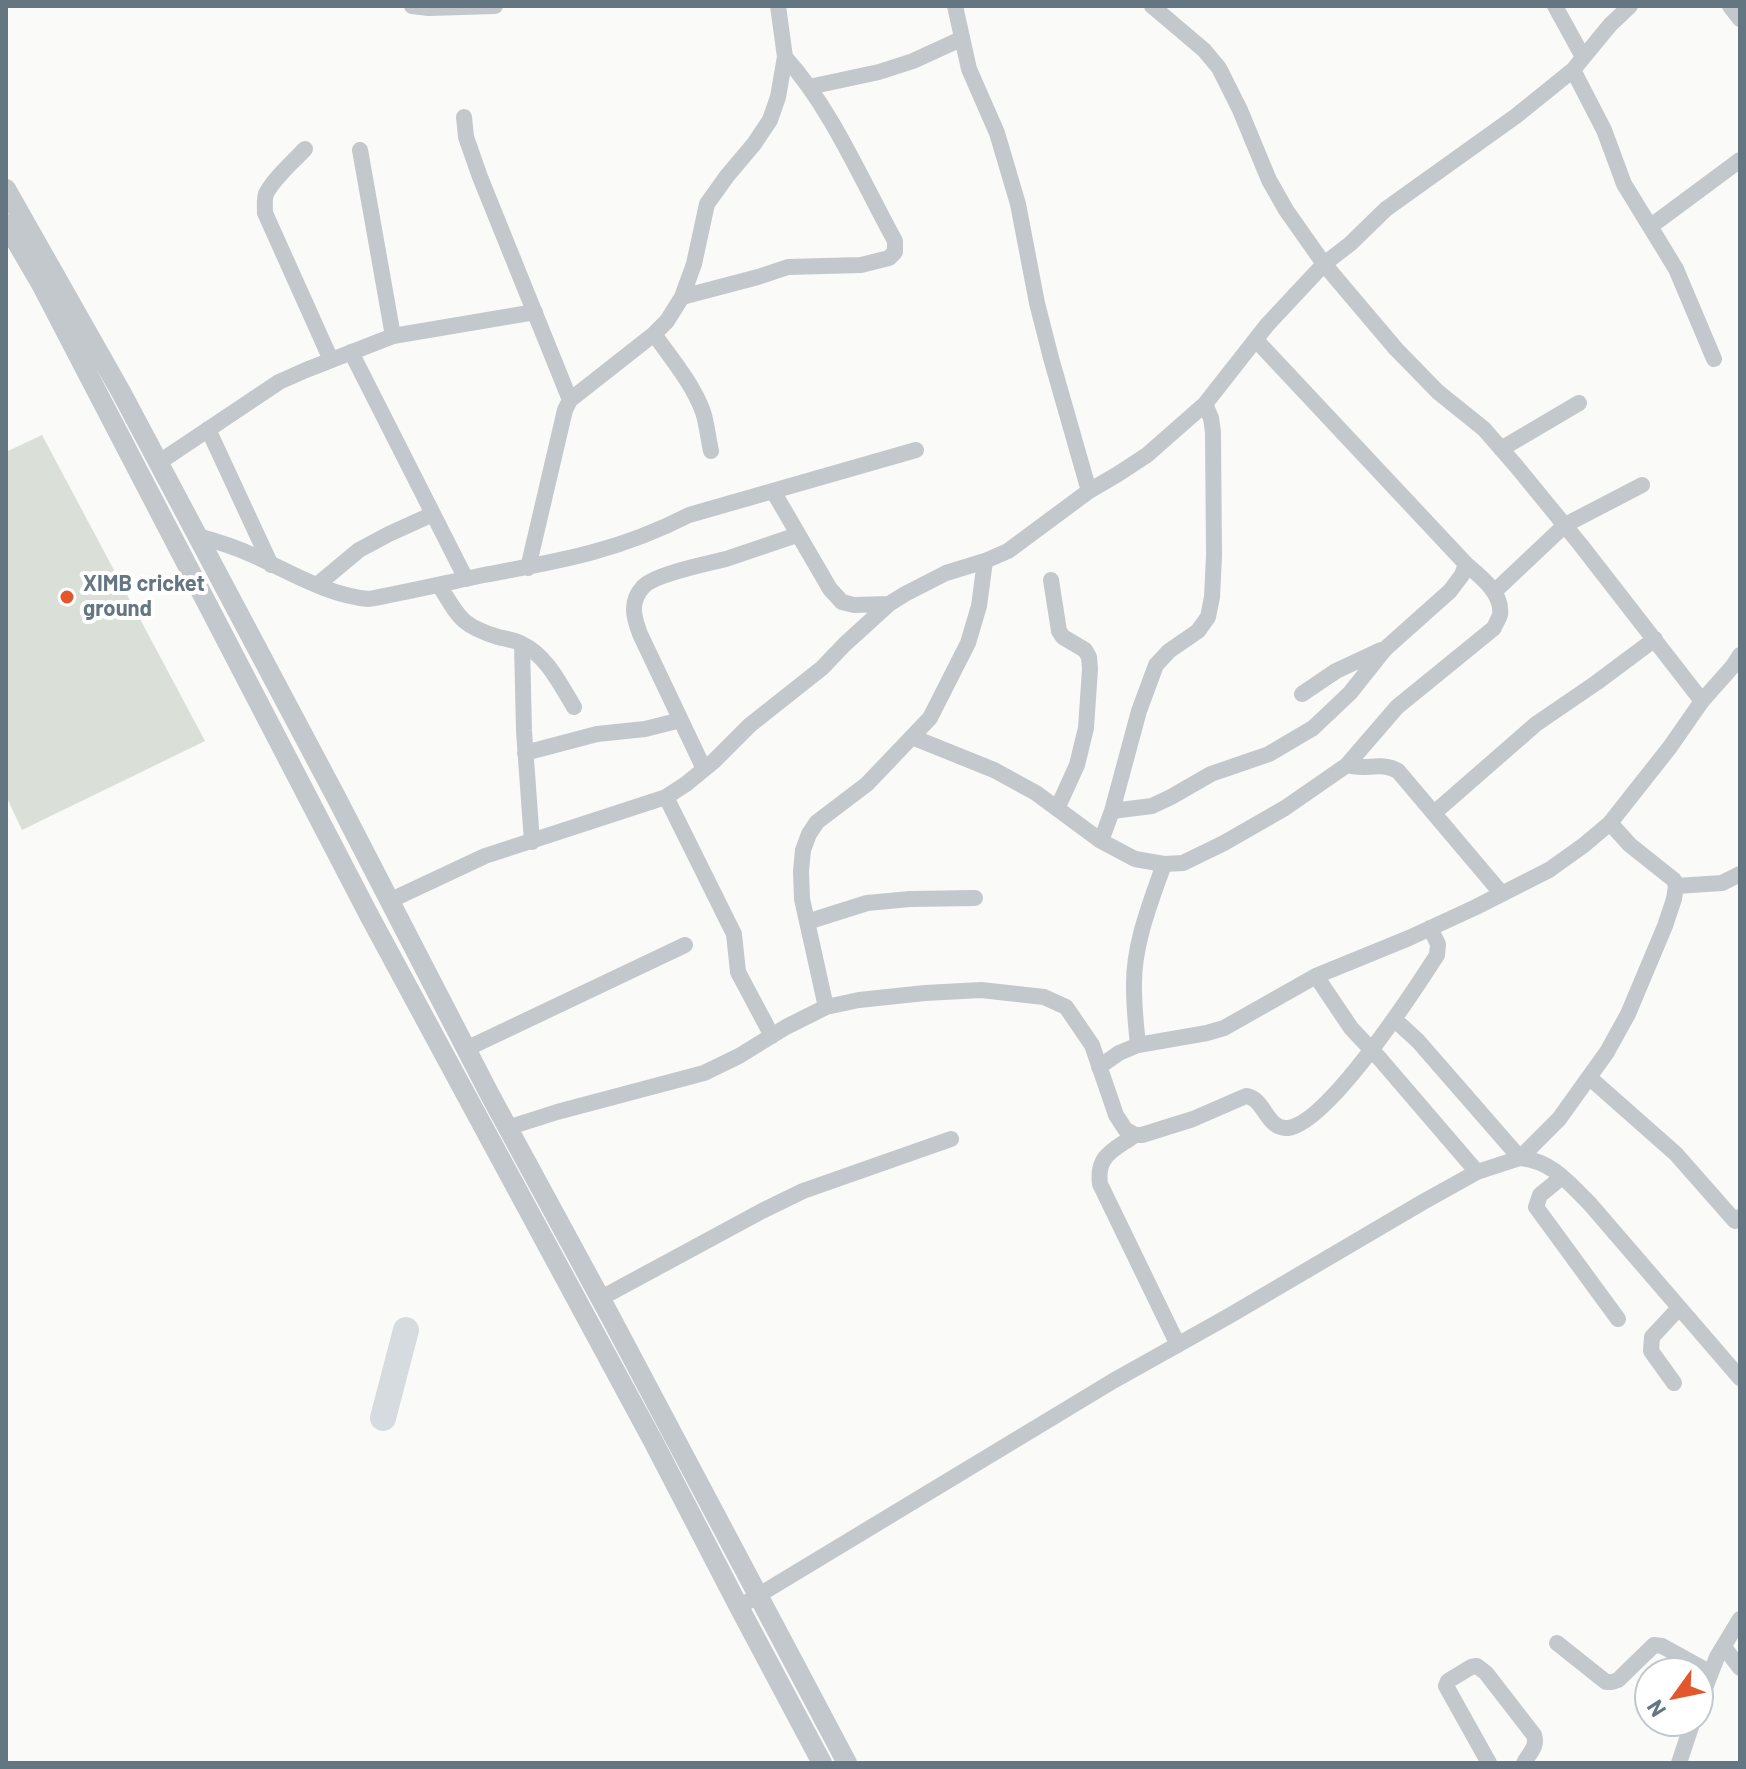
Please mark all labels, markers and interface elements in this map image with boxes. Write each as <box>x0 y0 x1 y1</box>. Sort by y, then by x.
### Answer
place label: XIMB cricket ground <box>83 571 205 622</box>
marker: XIMB cricket ground <box>58 588 76 606</box>
north arrow <box>1634 1657 1714 1737</box>
text: N <box>1641 1696 1670 1722</box>

